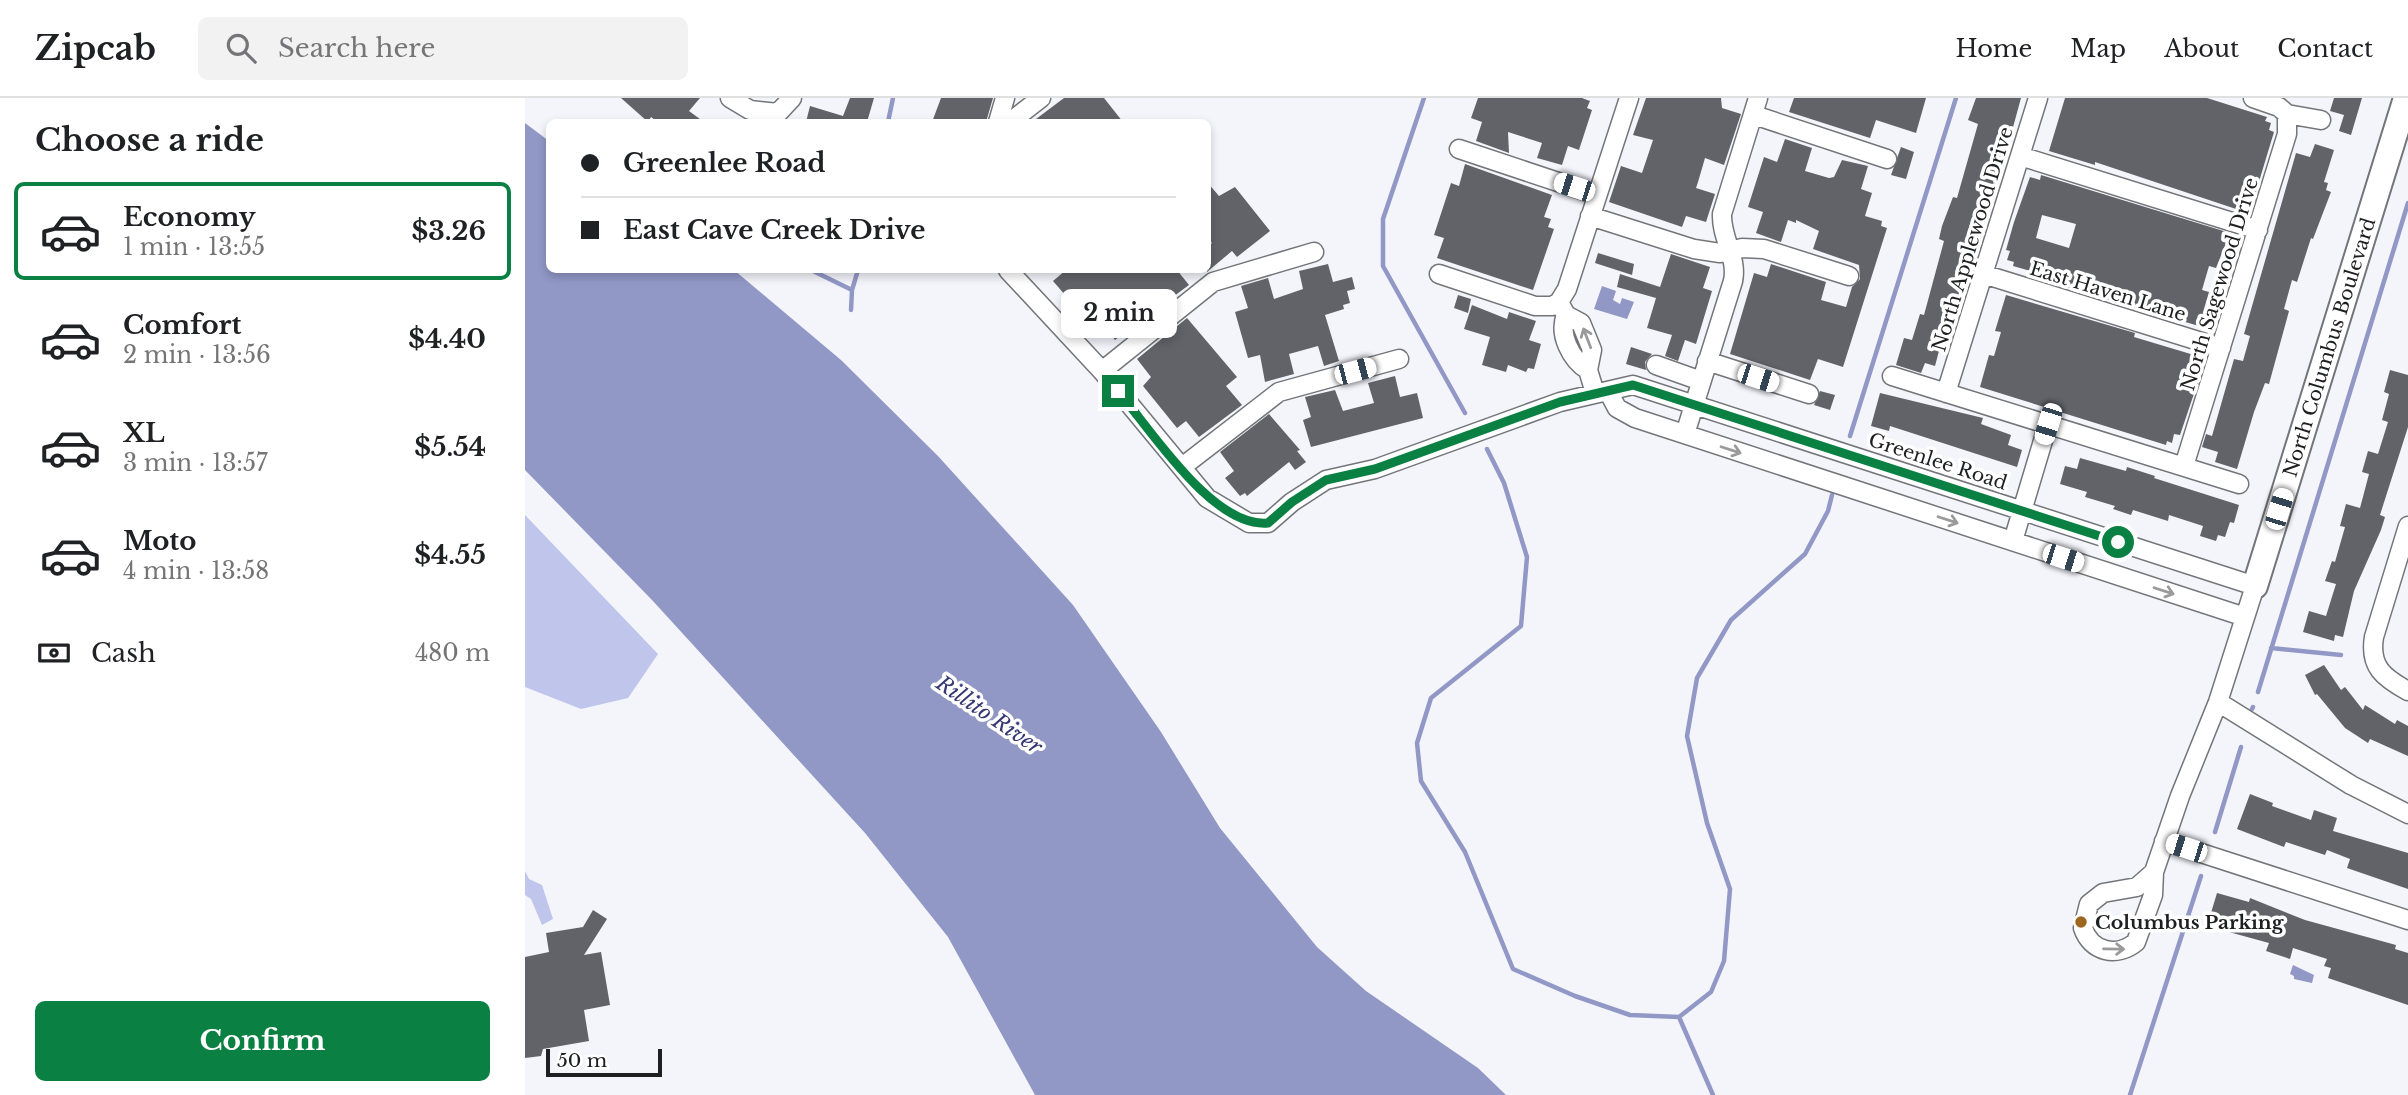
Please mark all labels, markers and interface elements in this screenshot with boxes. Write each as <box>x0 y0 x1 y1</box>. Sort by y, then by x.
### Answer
search box <box>198 17 688 80</box>
text: Zipcab <box>35 28 156 69</box>
icon: search <box>222 29 260 67</box>
text: Search here <box>278 32 435 64</box>
text: Home <box>1956 34 2032 63</box>
text: Map <box>2070 34 2126 63</box>
text: About <box>2164 34 2239 63</box>
text: Contact <box>2277 34 2373 63</box>
text: Choose a ride <box>35 120 264 160</box>
street label: North Applewood Drive <box>1927 124 2018 354</box>
text: Greenlee Road <box>623 147 826 179</box>
car <box>1551 171 1598 203</box>
street label: North Sagewood Drive <box>2176 175 2263 394</box>
icon: car <box>39 200 102 263</box>
text: Economy <box>123 201 256 233</box>
text: East Cave Creek Drive <box>623 214 926 246</box>
text: $3.26 <box>411 215 486 247</box>
street label: North Columbus Boulevard <box>2278 215 2380 480</box>
text: 1 min · 13:55 <box>123 233 265 261</box>
street label: East Haven Lane <box>2027 257 2189 326</box>
callout: 2 min <box>1060 289 1176 338</box>
text: 2 min <box>1083 299 1155 327</box>
icon: car <box>39 308 102 371</box>
text: Comfort <box>123 309 241 341</box>
text: $4.40 <box>408 323 486 355</box>
one-way arrow <box>1579 328 1592 349</box>
text: 2 min · 13:56 <box>123 341 271 369</box>
car <box>1332 355 1379 387</box>
car <box>1735 362 1782 394</box>
route end <box>1102 375 1134 407</box>
car <box>2032 401 2065 447</box>
icon: car <box>39 416 102 479</box>
text: XL <box>123 417 165 449</box>
street label: Greenlee Road <box>1866 428 2010 495</box>
text: $5.54 <box>414 431 486 463</box>
one-way arrow <box>1720 444 1742 457</box>
text: 3 min · 13:57 <box>123 449 268 477</box>
car <box>2263 486 2296 532</box>
one-way arrow <box>1936 515 1958 527</box>
icon: car <box>39 524 102 587</box>
text: Moto <box>123 525 196 557</box>
route start <box>2102 526 2134 558</box>
text: $4.55 <box>414 539 486 571</box>
car <box>2040 542 2087 574</box>
text: 4 min · 13:58 <box>123 557 269 585</box>
one-way arrow <box>2152 586 2174 598</box>
icon: cash <box>35 634 73 672</box>
text: Cash <box>91 637 156 669</box>
text: 480 m <box>415 639 490 667</box>
water label: Rillito River <box>930 670 1048 761</box>
car <box>2163 832 2210 864</box>
place label: Columbus Parking <box>2095 911 2285 934</box>
marker: Columbus Parking <box>2073 914 2089 930</box>
one-way arrow <box>2102 942 2125 956</box>
button: Confirm <box>35 1001 490 1081</box>
scale bar <box>546 1046 661 1078</box>
text: 50 m <box>557 1049 607 1072</box>

